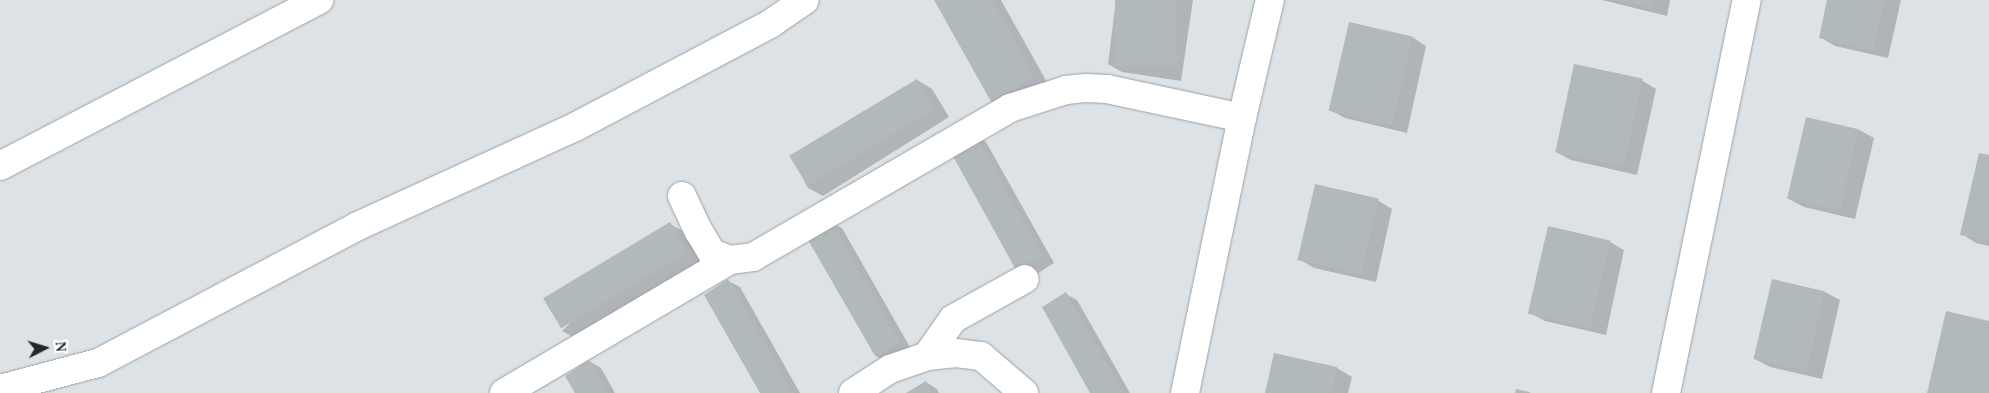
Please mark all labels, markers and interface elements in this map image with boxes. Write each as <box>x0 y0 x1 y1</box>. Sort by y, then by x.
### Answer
north arrow <box>20 323 70 373</box>
text: N <box>53 341 68 352</box>

